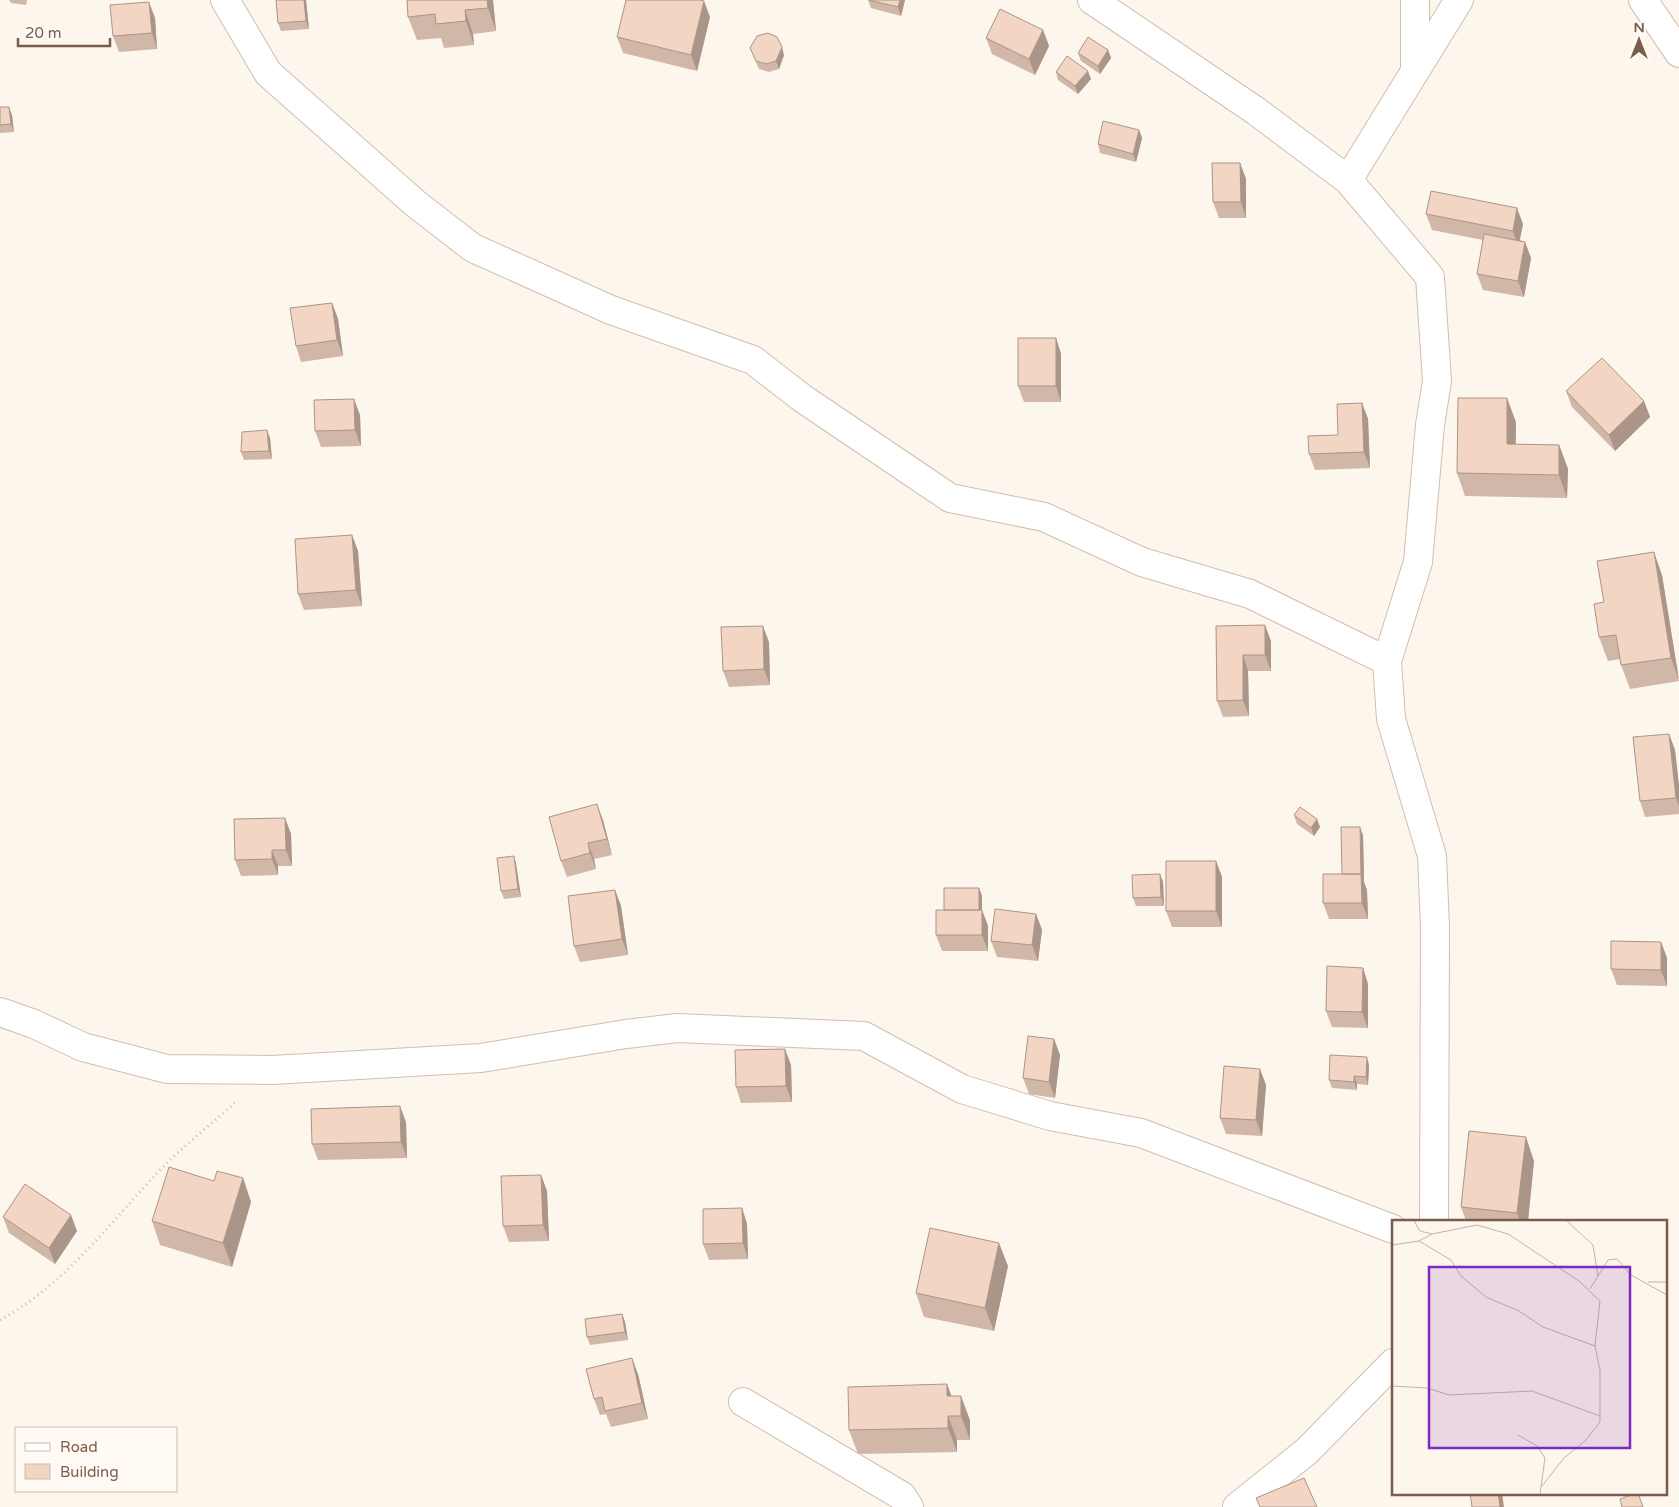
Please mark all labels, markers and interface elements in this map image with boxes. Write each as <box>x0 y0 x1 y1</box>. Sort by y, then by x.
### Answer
scale bar <box>18 15 110 47</box>
north arrow <box>1614 15 1664 65</box>
text: N <box>1633 19 1645 36</box>
text: 20 m <box>25 24 62 42</box>
inset map <box>1392 1220 1666 1494</box>
legend <box>15 1427 178 1492</box>
text: Road <box>60 1438 98 1456</box>
text: Building <box>60 1463 119 1481</box>

